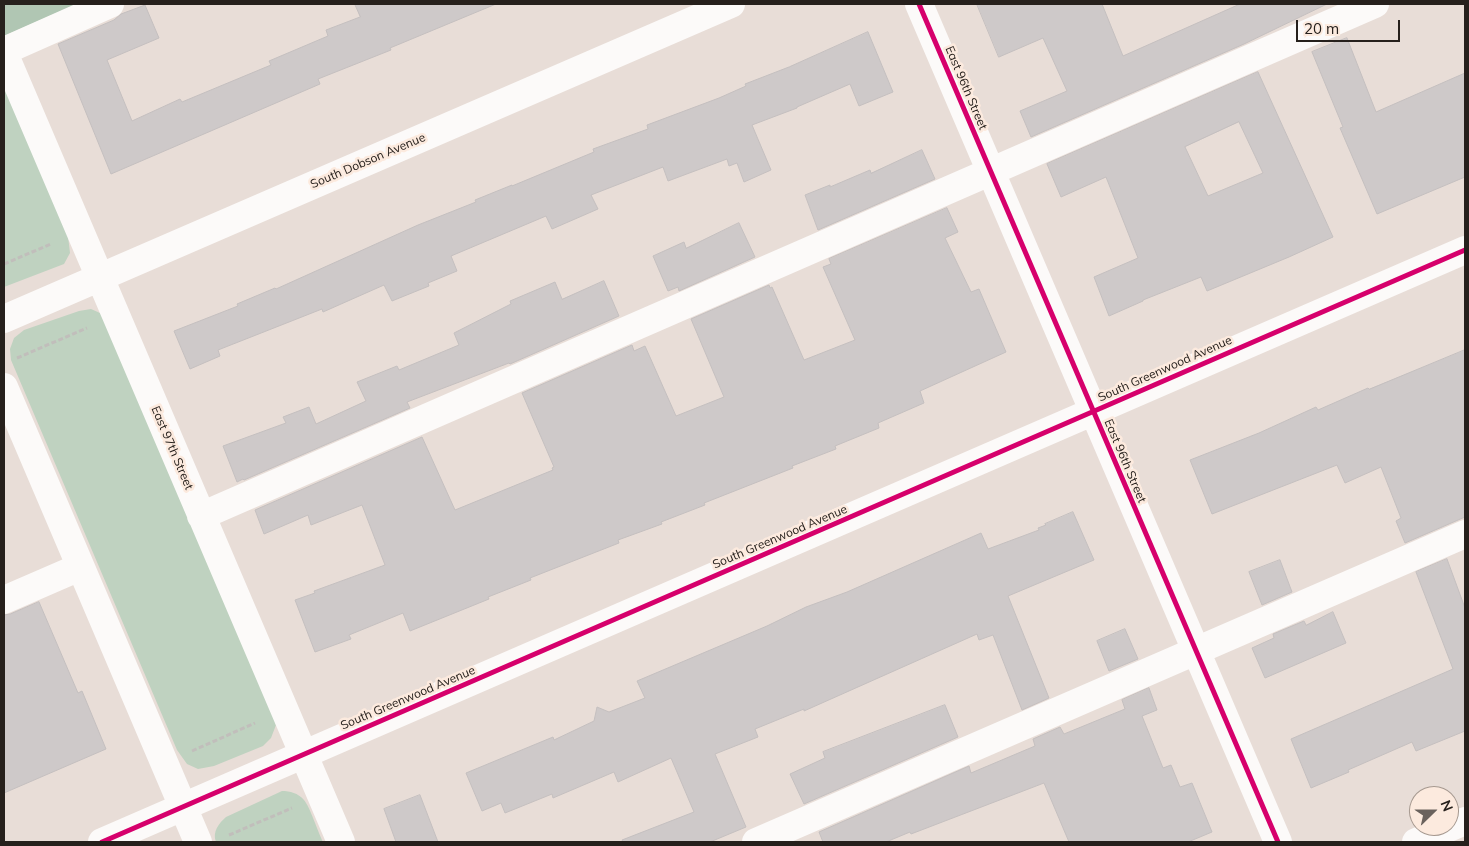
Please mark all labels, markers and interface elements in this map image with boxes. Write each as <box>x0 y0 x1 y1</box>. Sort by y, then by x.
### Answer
scale bar <box>1299 10 1403 42</box>
text: 20 m <box>1304 19 1339 38</box>
street label: East 96th Street <box>942 44 990 132</box>
street label: South Dobson Avenue <box>308 130 428 192</box>
street label: South Greenwood Avenue <box>1096 333 1234 405</box>
street label: East 97th Street <box>148 404 196 492</box>
street label: East 96th Street <box>1101 417 1149 505</box>
street label: South Greenwood Avenue <box>711 502 849 572</box>
street label: South Greenwood Avenue <box>339 663 477 733</box>
north arrow <box>1409 786 1459 836</box>
text: N <box>1437 797 1457 814</box>

